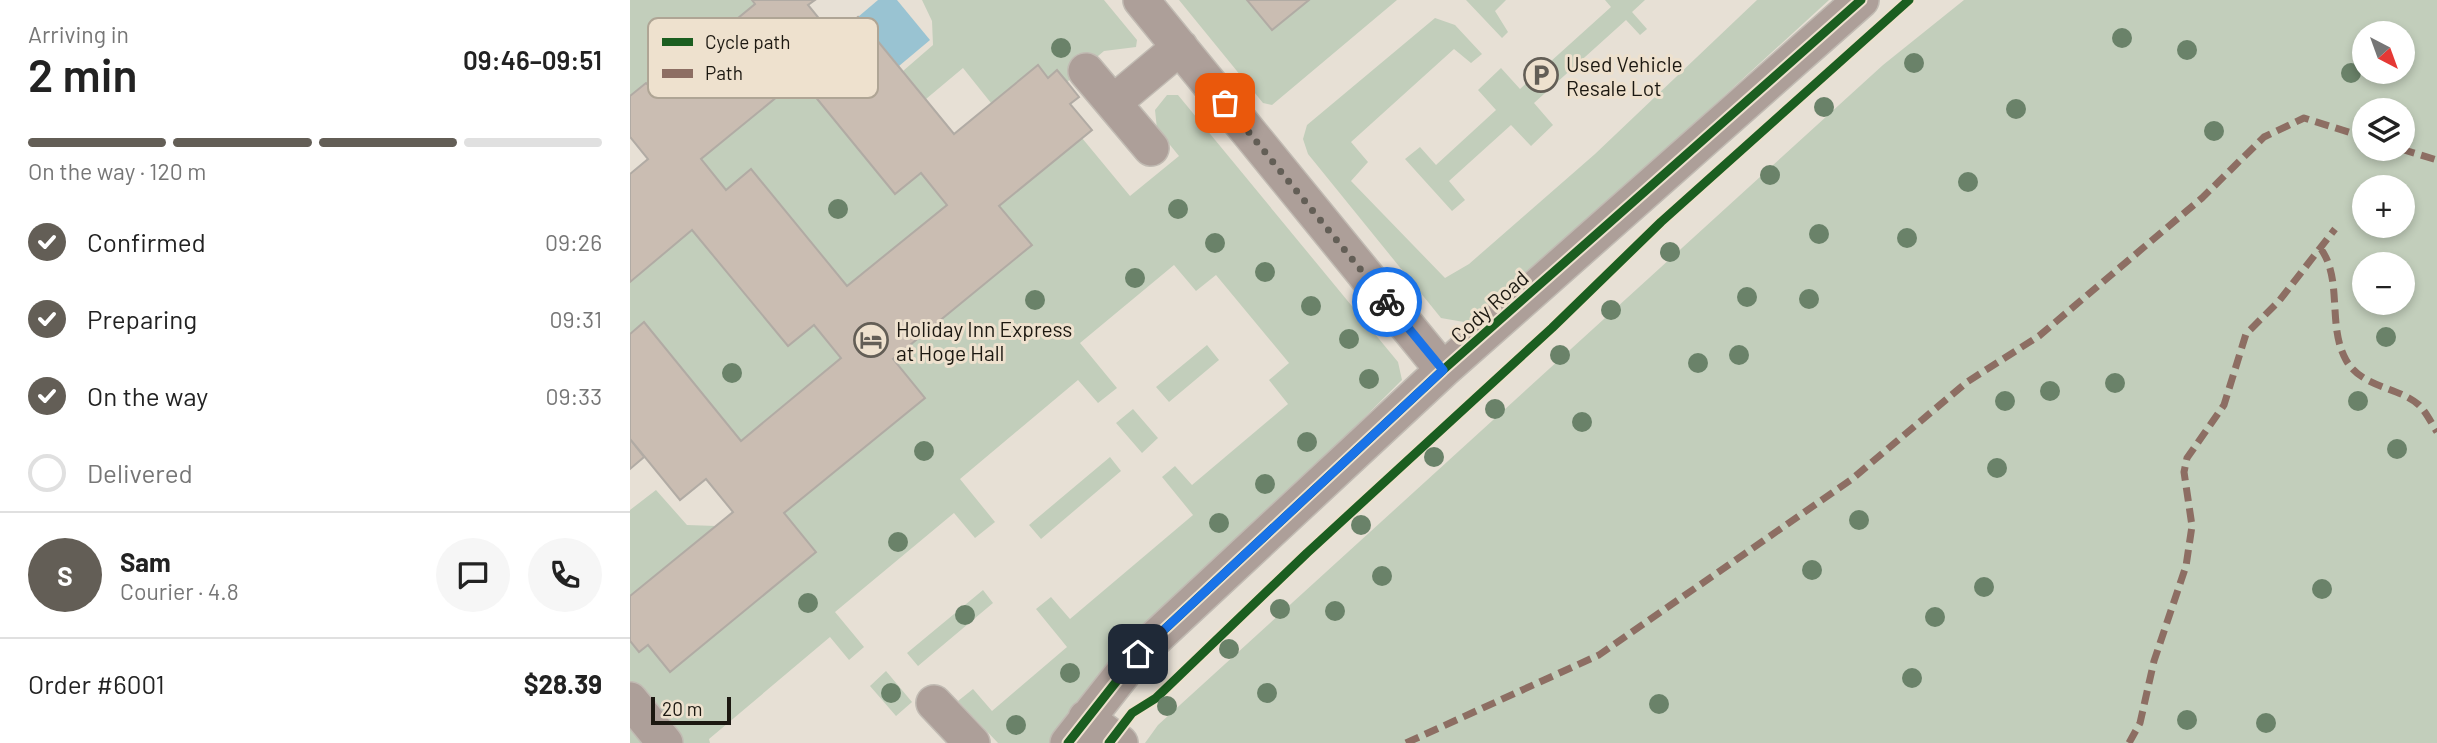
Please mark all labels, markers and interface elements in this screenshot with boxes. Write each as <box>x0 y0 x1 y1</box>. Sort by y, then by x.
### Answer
legend <box>648 18 878 98</box>
text: Arriving in <box>28 20 129 48</box>
north arrow <box>2352 21 2415 84</box>
map controls <box>2352 21 2415 315</box>
text: Cycle path <box>705 30 790 53</box>
text: 09:46–09:51 <box>463 44 602 75</box>
text: 2 min <box>28 46 137 101</box>
place label: Used Vehicle Resale Lot <box>1566 51 1683 100</box>
parking icon: Used Vehicle Resale Lot <box>1522 56 1560 94</box>
text: Path <box>705 61 743 84</box>
pin <box>1195 73 1255 133</box>
icon: bag <box>1206 84 1244 122</box>
button: layers <box>2352 98 2415 161</box>
text: On the way · 120 m <box>28 157 206 185</box>
button: + <box>2352 175 2415 238</box>
icon: check <box>28 223 66 261</box>
text: Confirmed <box>87 226 206 257</box>
text: 09:26 <box>545 228 602 256</box>
button: − <box>2352 252 2415 315</box>
street label: Cody Road <box>1445 265 1533 347</box>
courier <box>1352 267 1422 337</box>
icon: bike <box>1368 283 1406 321</box>
icon: check <box>28 300 66 338</box>
text: Preparing <box>87 303 197 334</box>
text: 09:31 <box>549 305 602 333</box>
place label: Holiday Inn Express at Hoge Hall <box>896 316 1072 365</box>
hotel icon: Holiday Inn Express at Hoge Hall <box>852 321 890 359</box>
icon: check <box>28 377 66 415</box>
text: On the way <box>87 380 208 411</box>
text: 09:33 <box>546 382 602 410</box>
text: Delivered <box>87 457 193 488</box>
button: chat <box>436 538 510 612</box>
button: phone <box>528 538 602 612</box>
text: Sam <box>120 546 171 577</box>
text: S <box>57 560 73 591</box>
text: Courier · 4.8 <box>120 577 239 605</box>
pin <box>1108 624 1168 684</box>
icon: home <box>1119 635 1157 673</box>
text: Order #6001 <box>28 668 165 699</box>
text: $28.39 <box>524 668 602 699</box>
scale bar <box>651 694 732 726</box>
text: 20 m <box>662 697 702 720</box>

